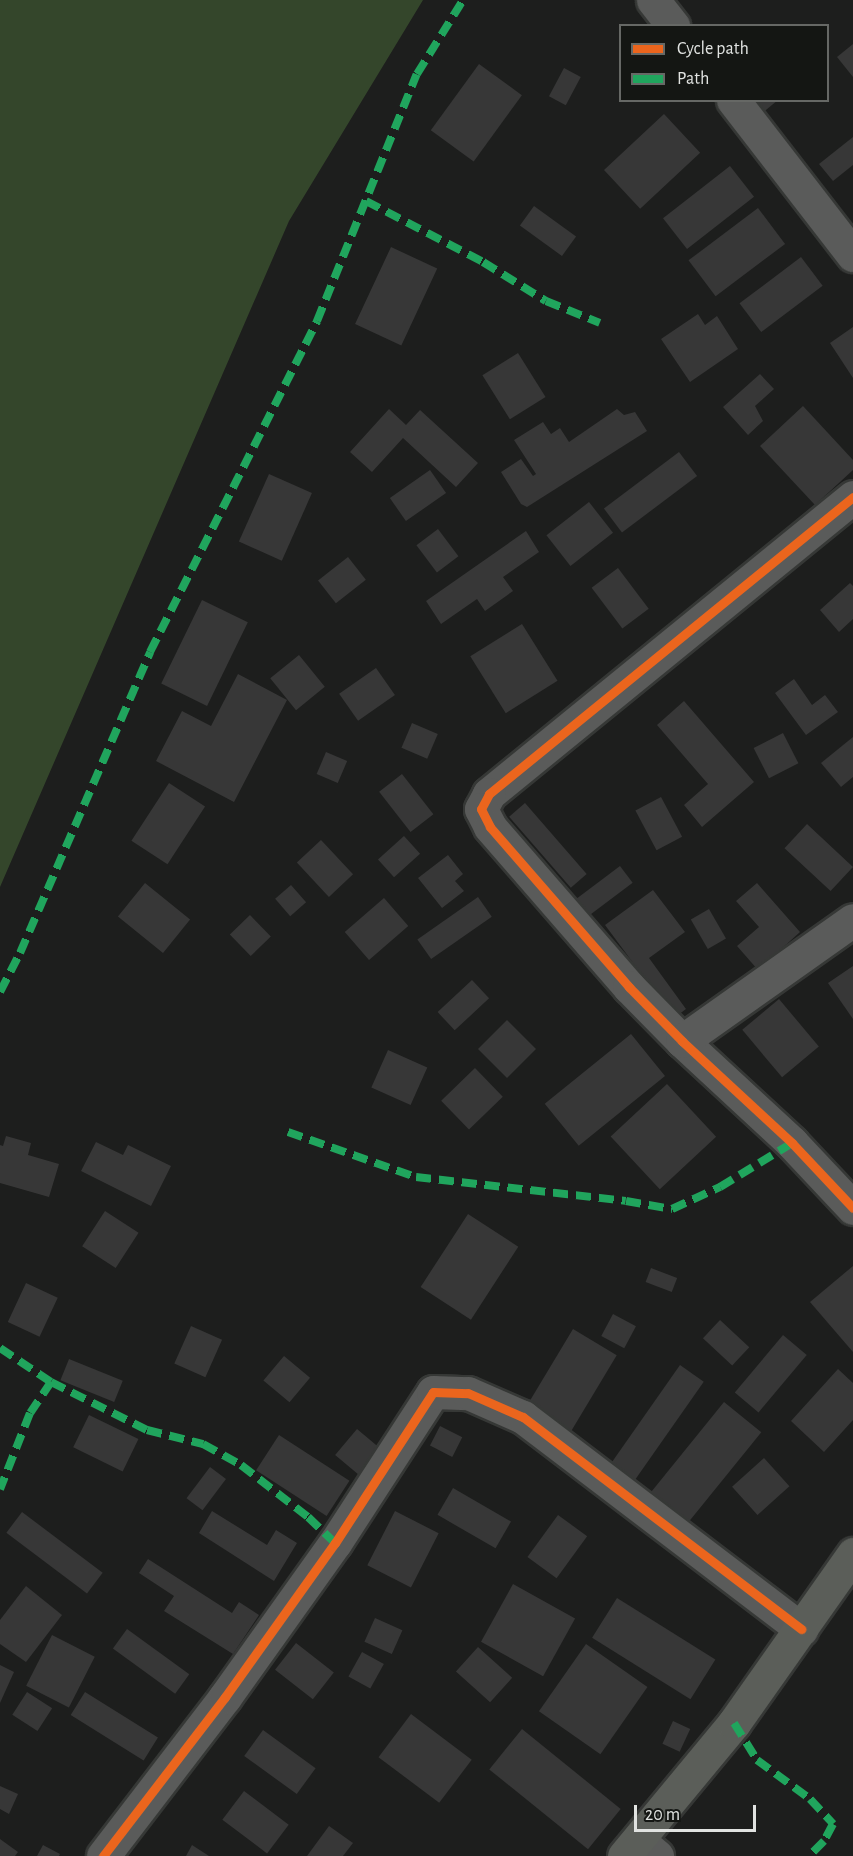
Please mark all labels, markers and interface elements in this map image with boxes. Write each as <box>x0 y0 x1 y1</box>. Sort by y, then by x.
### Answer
legend <box>619 24 829 102</box>
text: Cycle path <box>677 40 749 58</box>
text: Path <box>677 70 709 88</box>
scale bar <box>637 1793 758 1831</box>
text: 20 m <box>645 1806 680 1824</box>

